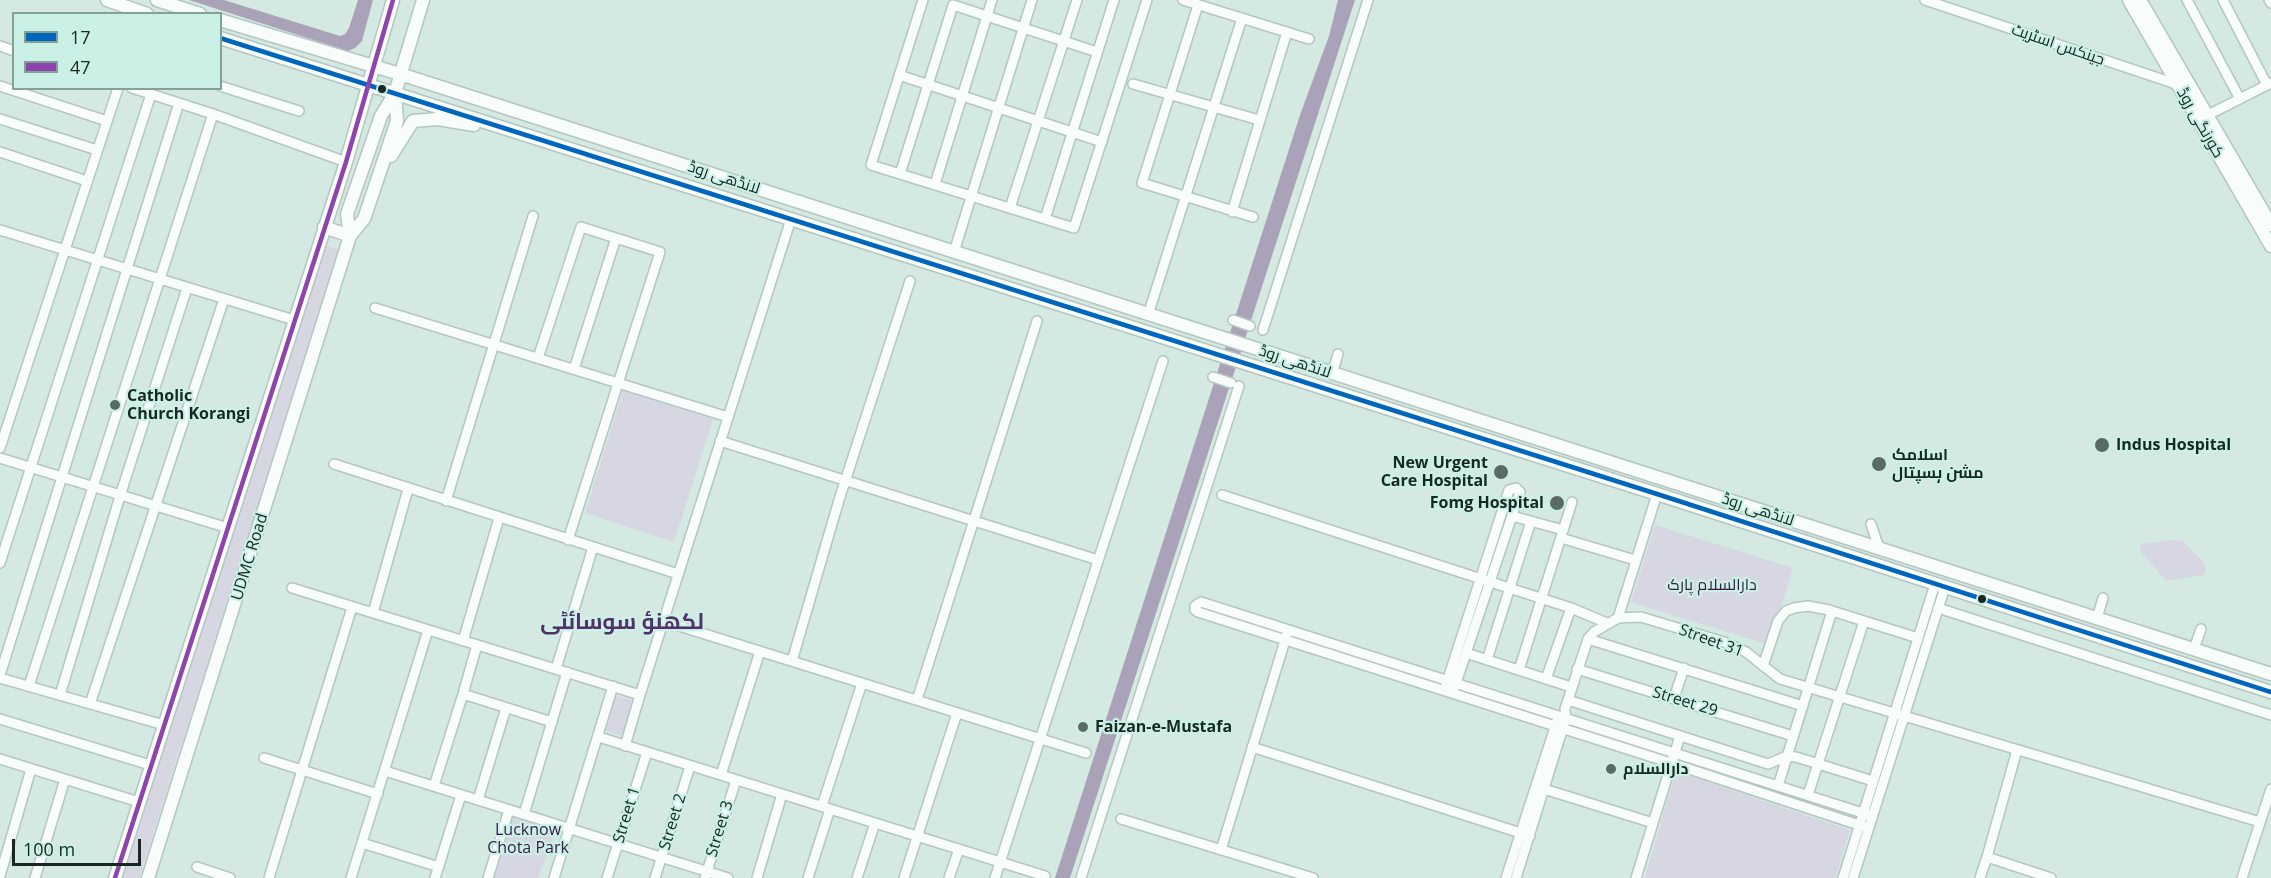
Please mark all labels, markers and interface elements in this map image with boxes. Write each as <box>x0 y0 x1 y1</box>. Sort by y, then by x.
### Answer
legend <box>12 12 222 90</box>
street label: جینکس اسٹریٹ <box>2009 20 2107 70</box>
text: 17 <box>70 25 91 49</box>
text: 47 <box>70 55 91 79</box>
unlabelled marker <box>376 83 388 95</box>
street label: کورنگی روڈ <box>2172 84 2228 162</box>
street label: لانڈھی روڈ <box>685 157 763 199</box>
street label: لانڈھی روڈ <box>1256 341 1334 383</box>
place label: Catholic Church Korangi <box>127 386 250 424</box>
marker: Catholic Church Korangi <box>108 398 122 412</box>
place label: Indus Hospital <box>2116 435 2231 455</box>
marker: Indus Hospital <box>2093 436 2111 454</box>
place label: اسلامک مشن ہسپتال <box>1892 445 1984 483</box>
place label: New Urgent Care Hospital <box>1381 453 1488 491</box>
marker: اسلامک مشن ہسپتال <box>1870 455 1888 473</box>
marker: New Urgent Care Hospital <box>1492 463 1510 481</box>
street label: لانڈھی روڈ <box>1719 489 1797 531</box>
place label: Fomg Hospital <box>1430 493 1544 513</box>
marker: Fomg Hospital <box>1548 494 1566 512</box>
street label: UDMC Road <box>228 511 272 603</box>
park label: دارالسلام پارک <box>1667 575 1757 595</box>
unlabelled marker <box>1976 593 1988 605</box>
district label: لکھنؤ سوسائٹی <box>540 610 704 636</box>
street label: Street 31 <box>1676 620 1746 662</box>
street label: Street 29 <box>1650 683 1720 721</box>
place label: Faizan-e-Mustafa <box>1095 717 1232 737</box>
marker: Faizan-e-Mustafa <box>1076 720 1090 734</box>
place label: دارالسلام <box>1623 759 1689 779</box>
marker: دارالسلام <box>1604 762 1618 776</box>
street label: Street 1 <box>609 784 645 846</box>
street label: Street 2 <box>655 791 691 853</box>
street label: Street 3 <box>702 798 738 860</box>
park label: Lucknow Chota Park <box>487 820 569 858</box>
scale bar <box>15 827 144 865</box>
text: 100 m <box>23 837 75 861</box>

